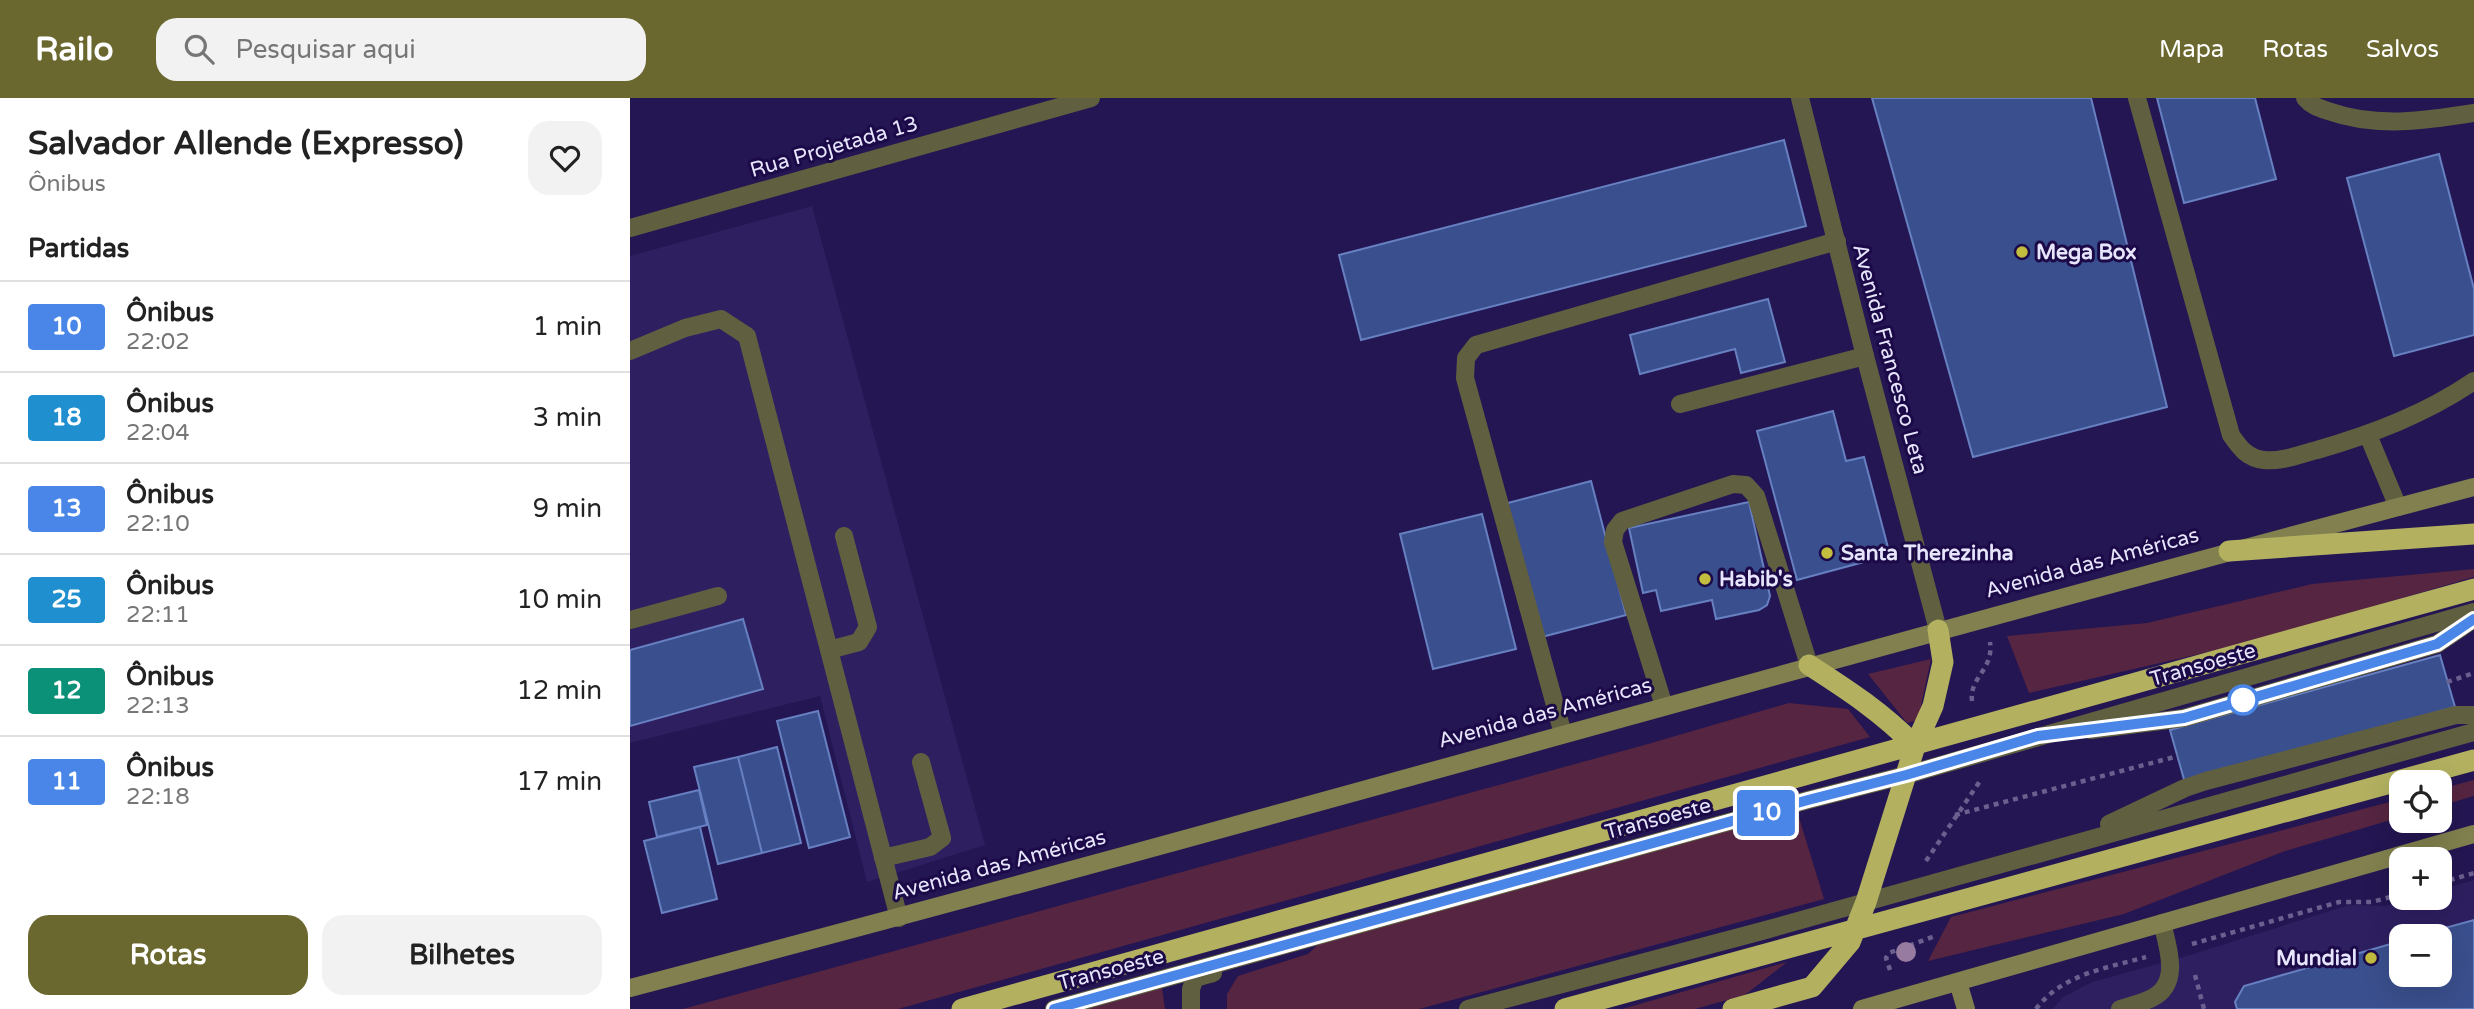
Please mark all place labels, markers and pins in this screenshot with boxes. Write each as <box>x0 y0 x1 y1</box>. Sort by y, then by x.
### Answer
place label: Mega Box <box>2036 240 2137 265</box>
marker: Mega Box <box>2014 244 2030 260</box>
place label: Santa Therezinha <box>1841 541 2014 566</box>
marker: Santa Therezinha <box>1819 545 1835 561</box>
place label: Habib's <box>1719 567 1793 592</box>
marker: Habib's <box>1697 571 1713 587</box>
unlabelled marker <box>2228 685 2258 715</box>
place label: Mundial <box>2276 946 2357 971</box>
marker: Mundial <box>2363 950 2379 966</box>

